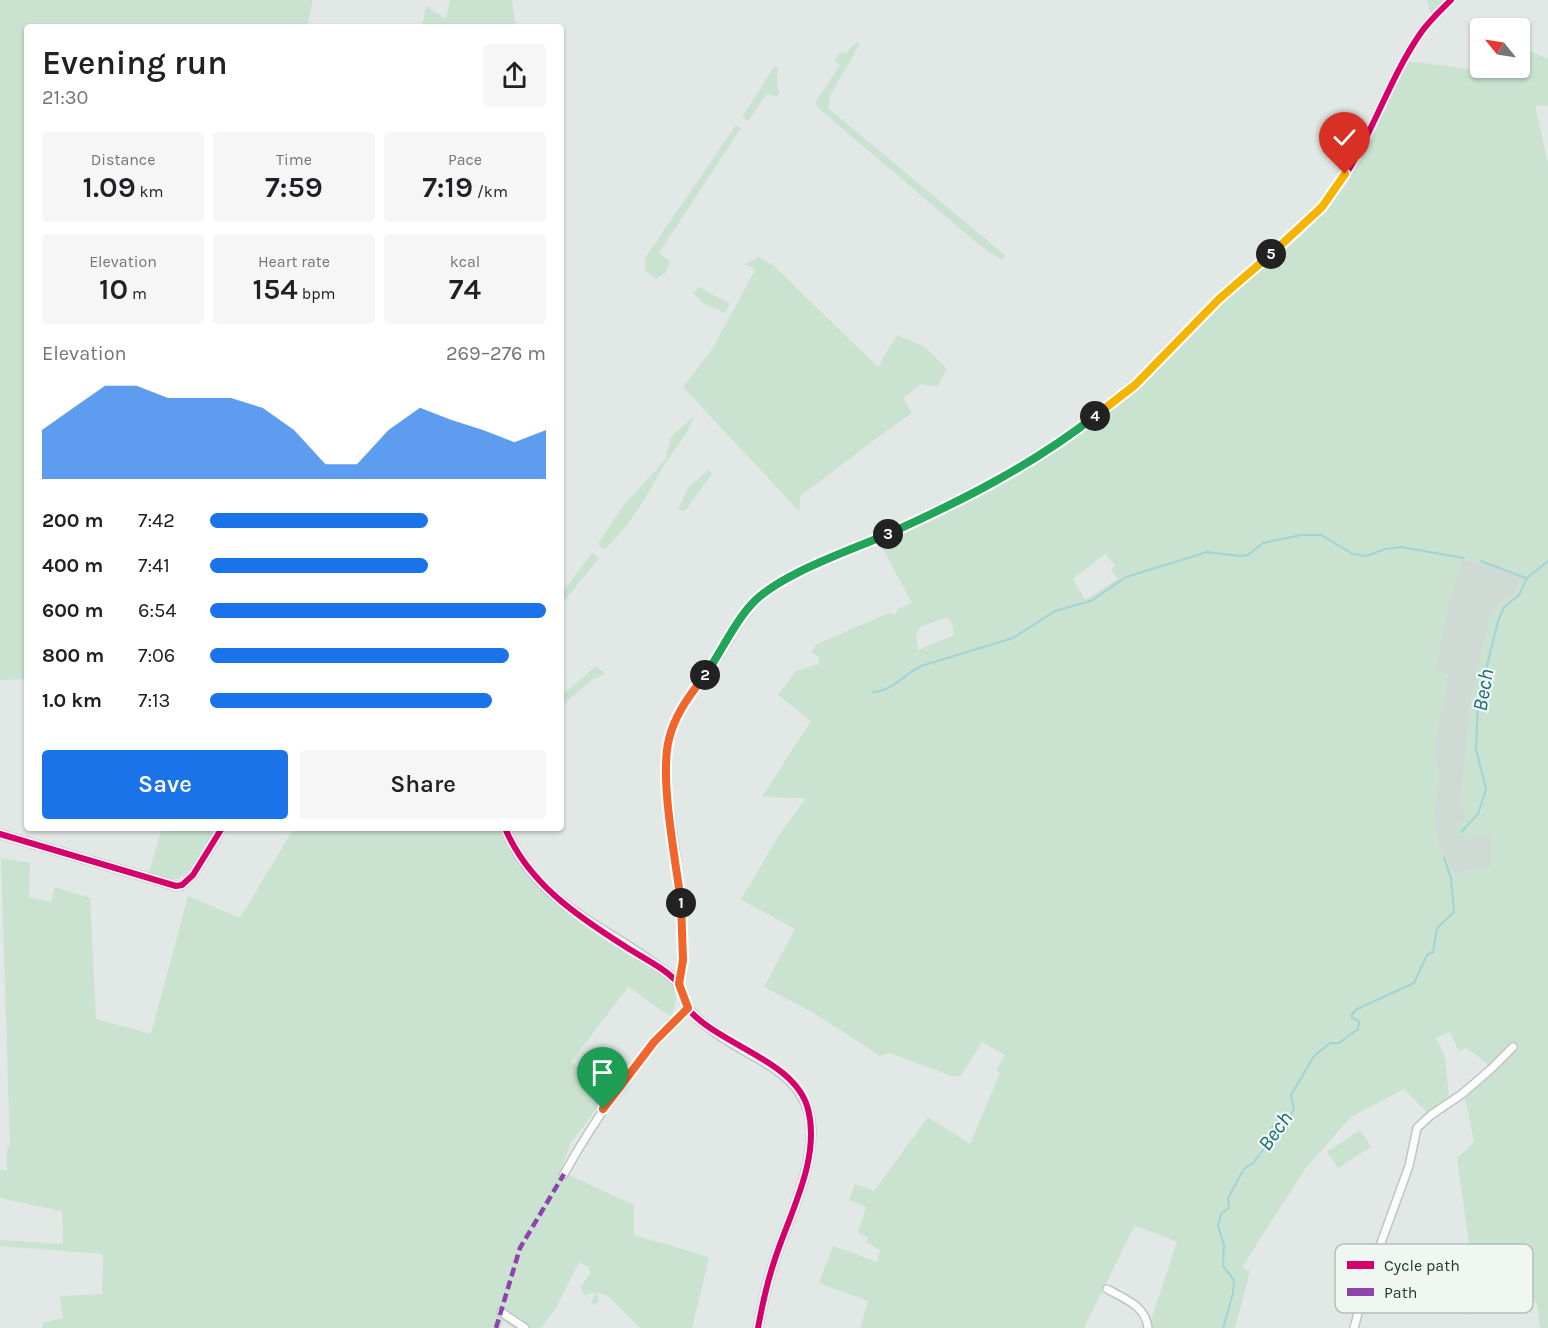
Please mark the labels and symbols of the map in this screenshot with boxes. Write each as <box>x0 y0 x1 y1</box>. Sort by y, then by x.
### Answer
north arrow <box>1470 18 1530 78</box>
pin <box>1319 112 1370 174</box>
pin: 5 <box>1256 239 1286 269</box>
pin: 4 <box>1080 401 1110 431</box>
pin: 3 <box>873 519 903 549</box>
pin: 2 <box>690 660 720 690</box>
water label: Bech <box>1467 667 1499 713</box>
pin: 1 <box>666 888 696 918</box>
pin <box>577 1047 628 1109</box>
water label: Bech <box>1253 1107 1297 1155</box>
legend <box>1335 1244 1533 1313</box>
text: Cycle path <box>1384 1256 1460 1275</box>
text: Path <box>1384 1283 1417 1302</box>

